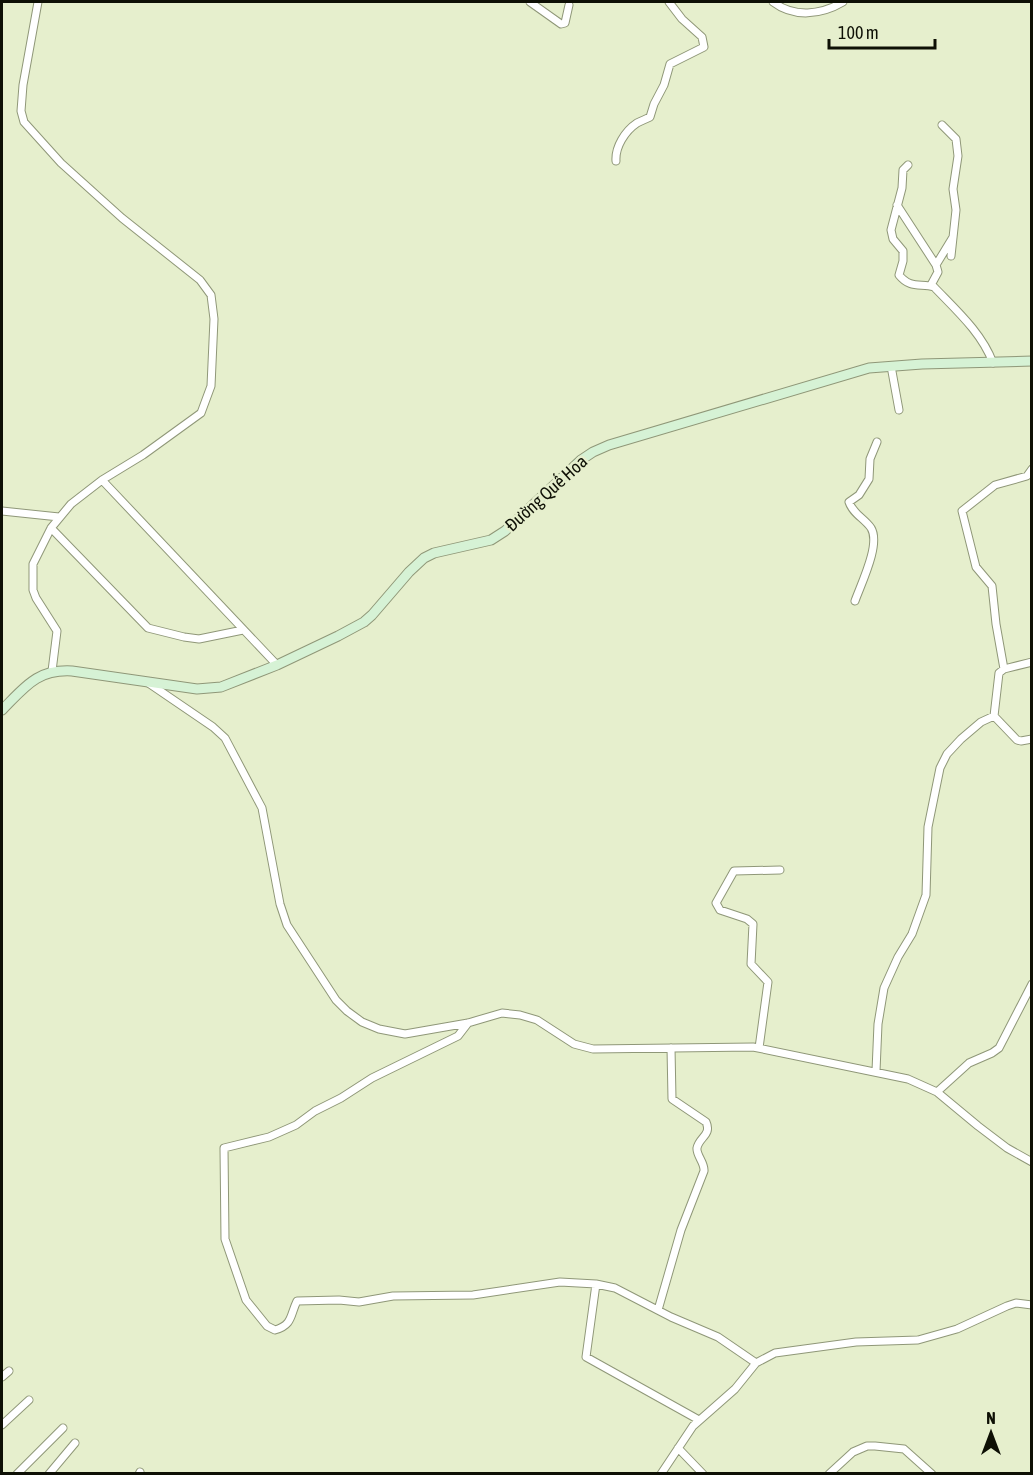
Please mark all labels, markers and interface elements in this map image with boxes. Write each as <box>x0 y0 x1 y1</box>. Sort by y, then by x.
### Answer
scale bar <box>829 12 936 50</box>
text: 100 m <box>838 22 879 43</box>
street label: Đường Quế Hoa <box>500 450 591 535</box>
north arrow <box>961 1403 1021 1463</box>
text: N <box>986 1409 996 1427</box>

